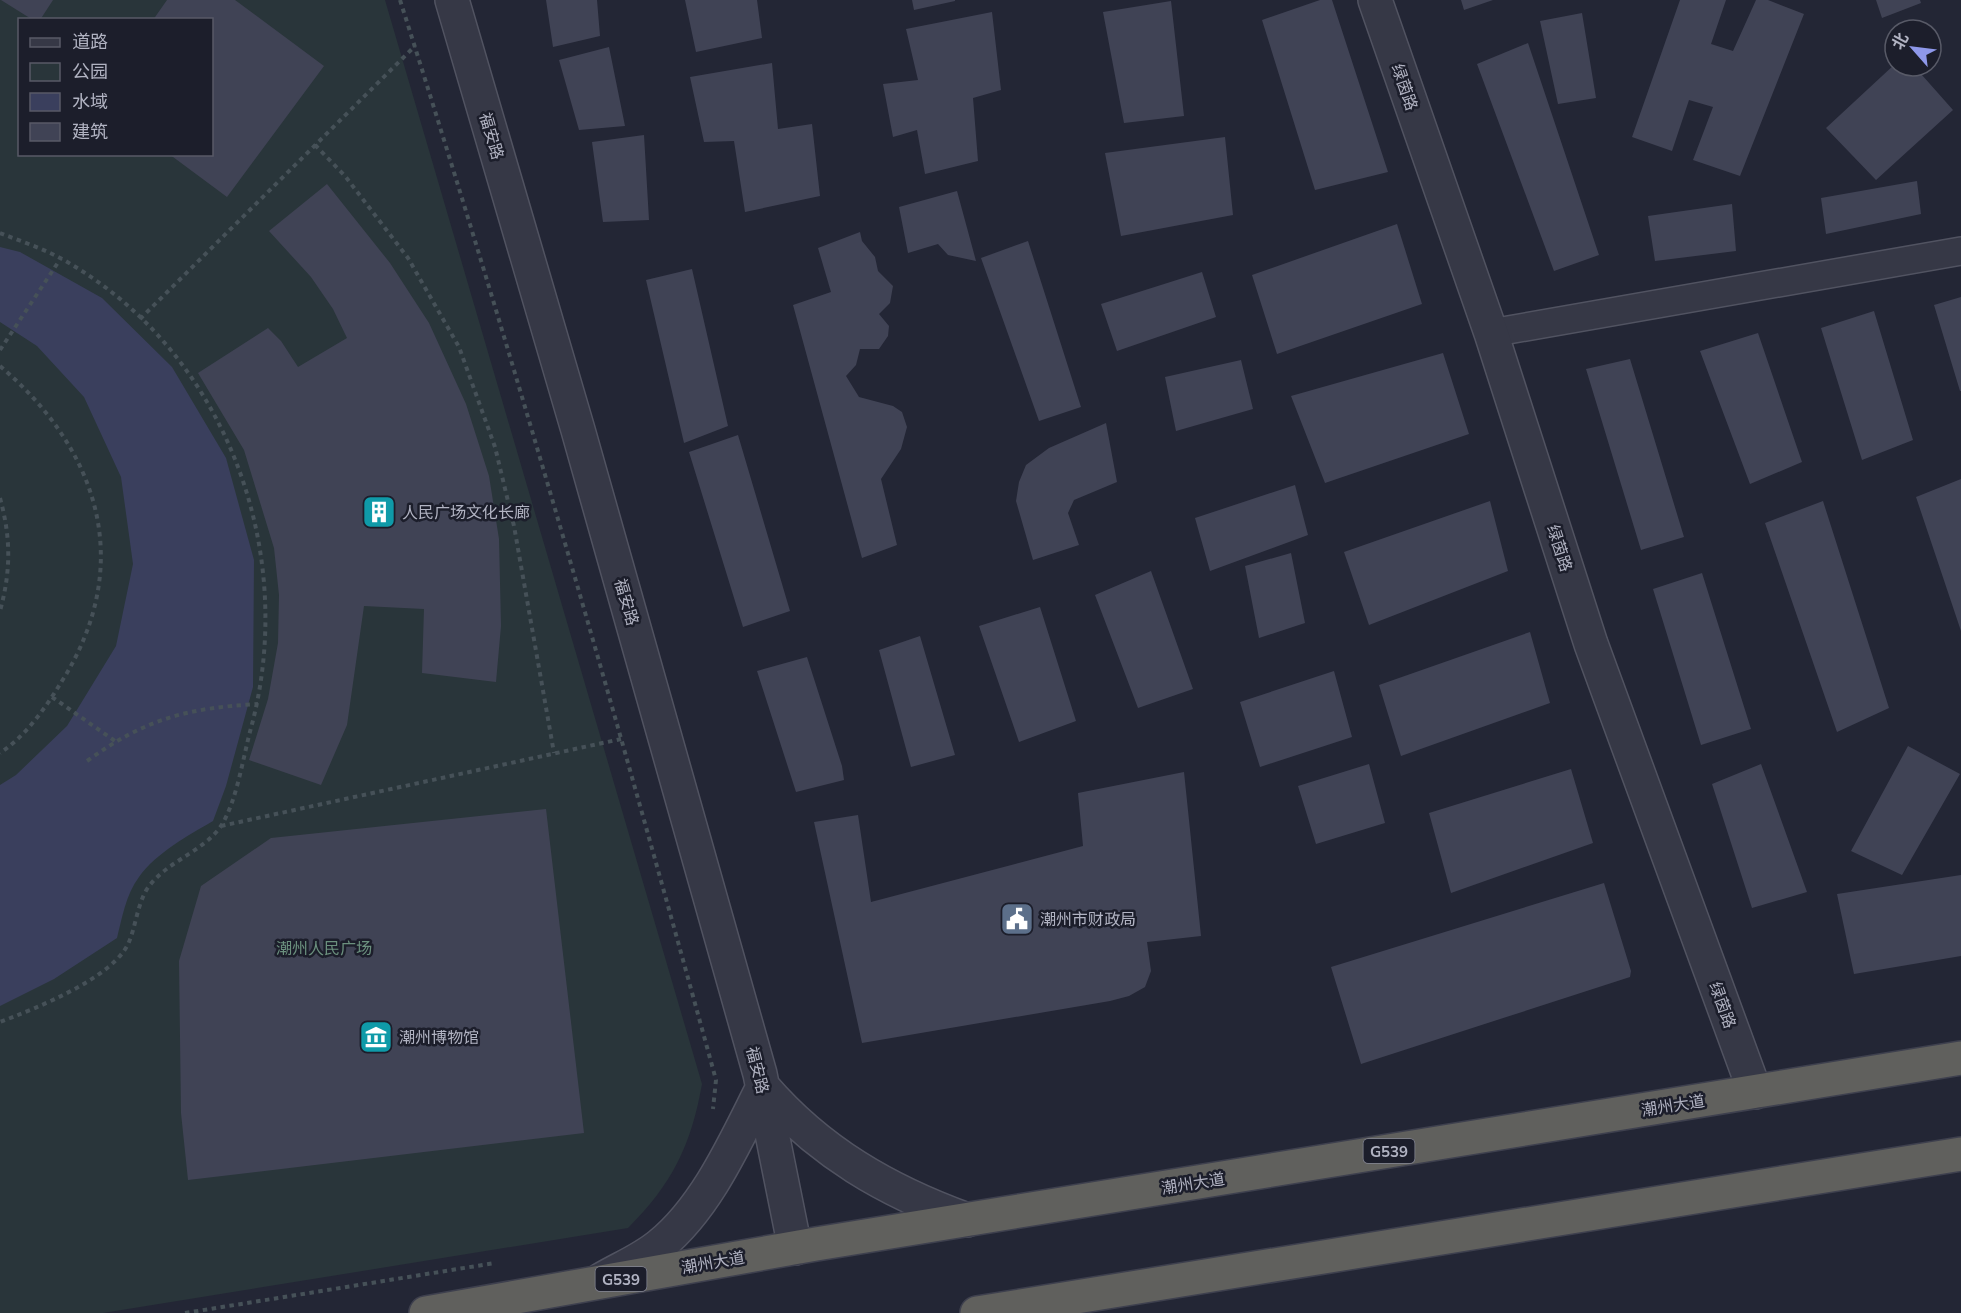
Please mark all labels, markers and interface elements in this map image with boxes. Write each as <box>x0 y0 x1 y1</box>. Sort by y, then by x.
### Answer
legend <box>18 18 213 156</box>
north arrow <box>1883 18 1943 78</box>
text: 北 <box>1887 29 1912 53</box>
text: 道路 <box>72 30 108 53</box>
text: 公园 <box>72 60 108 83</box>
street label: 绿茵路 <box>1388 61 1422 113</box>
text: 水域 <box>72 90 108 113</box>
street label: 福安路 <box>476 110 508 162</box>
text: 建筑 <box>72 120 108 143</box>
building icon: 人民广场文化长廊 <box>361 494 397 530</box>
place label: 人民广场文化长廊 <box>402 502 530 522</box>
street label: 绿茵路 <box>1543 522 1577 574</box>
street label: 福安路 <box>611 576 643 628</box>
public building icon: 潮州市财政局 <box>999 901 1035 937</box>
place label: 潮州市财政局 <box>1040 909 1136 929</box>
park label: 潮州人民广场 <box>276 938 372 958</box>
street label: 绿茵路 <box>1705 979 1741 1031</box>
museum icon: 潮州博物馆 <box>358 1019 394 1055</box>
place label: 潮州博物馆 <box>399 1027 479 1047</box>
street label: 福安路 <box>742 1044 774 1096</box>
street label: 潮州大道 <box>1640 1090 1706 1120</box>
road number: G539 <box>1364 1139 1414 1163</box>
street label: 潮州大道 <box>1160 1168 1226 1198</box>
street label: 潮州大道 <box>680 1247 746 1277</box>
road number: G539 <box>596 1267 646 1291</box>

